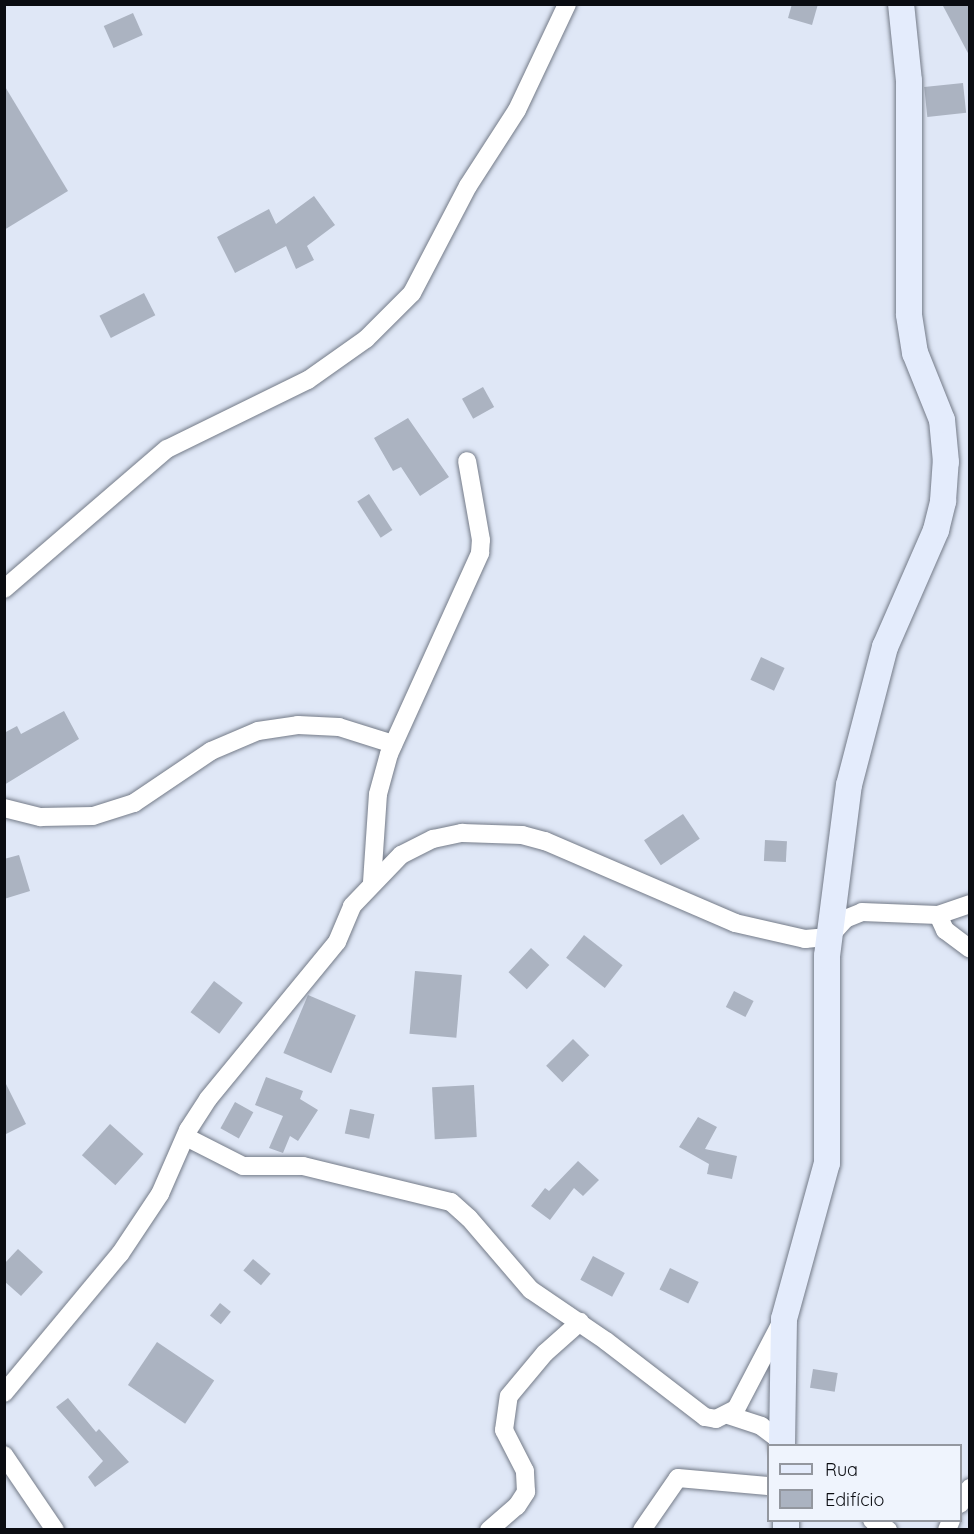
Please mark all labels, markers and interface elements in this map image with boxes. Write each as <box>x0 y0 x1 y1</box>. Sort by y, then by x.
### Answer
legend <box>767 1444 962 1522</box>
text: Rua <box>825 1458 858 1481</box>
text: Edifício <box>825 1488 884 1511</box>

